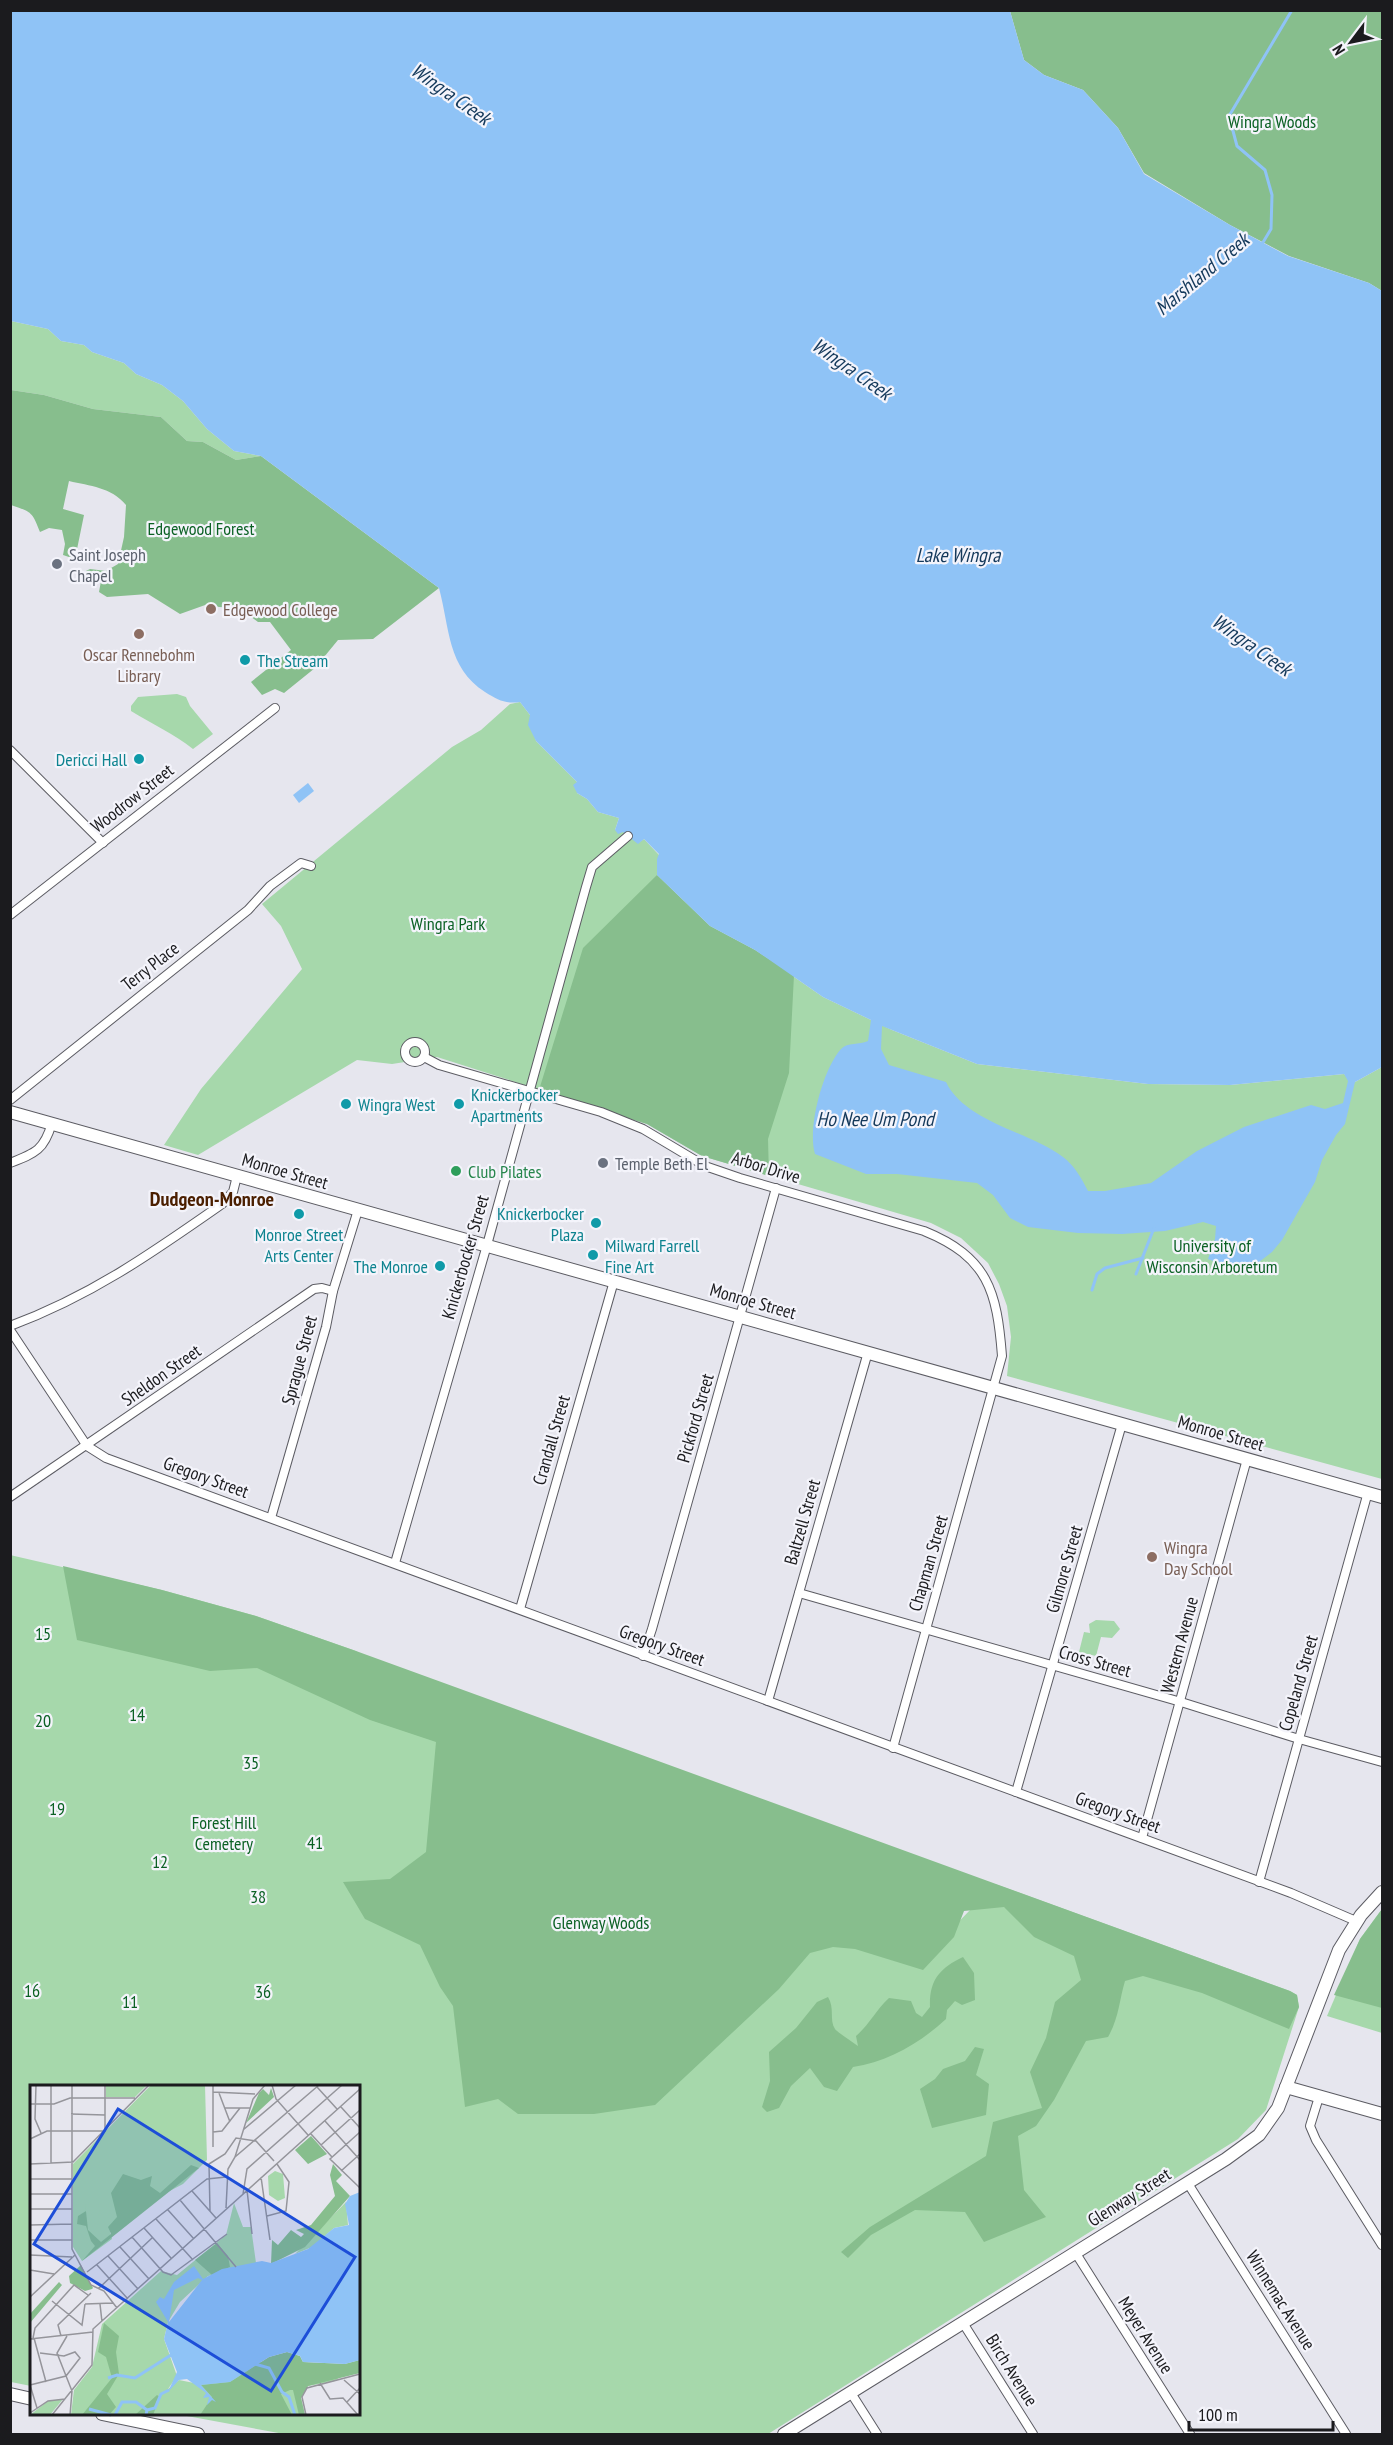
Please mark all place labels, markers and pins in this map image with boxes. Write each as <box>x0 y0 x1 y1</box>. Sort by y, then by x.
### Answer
place label: Saint Joseph Chapel <box>69 543 146 587</box>
marker: Saint Joseph Chapel <box>50 557 64 571</box>
place label: Edgewood College <box>223 598 338 621</box>
marker: Edgewood College <box>204 602 218 616</box>
marker: Oscar Rennebohm Library <box>132 627 146 641</box>
place label: Oscar Rennebohm Library <box>83 643 195 687</box>
place label: The Stream <box>257 649 328 672</box>
marker: The Stream <box>238 653 252 667</box>
place label: Dericci Hall <box>56 748 128 771</box>
marker: Dericci Hall <box>132 752 146 766</box>
place label: Knickerbocker Apartments <box>471 1083 558 1127</box>
place label: Wingra West <box>358 1093 435 1116</box>
marker: Wingra West <box>339 1097 353 1111</box>
marker: Knickerbocker Apartments <box>452 1097 466 1111</box>
place label: Temple Beth El <box>615 1152 709 1175</box>
marker: Temple Beth El <box>596 1156 610 1170</box>
place label: Club Pilates <box>468 1160 542 1183</box>
marker: Club Pilates <box>449 1164 463 1178</box>
place label: Knickerbocker Plaza <box>497 1202 584 1246</box>
marker: Monroe Street Arts Center <box>292 1207 306 1221</box>
marker: Knickerbocker Plaza <box>589 1216 603 1230</box>
place label: Monroe Street Arts Center <box>255 1223 343 1267</box>
place label: Milward Farrell Fine Art <box>605 1234 700 1278</box>
marker: Milward Farrell Fine Art <box>586 1248 600 1262</box>
place label: The Monroe <box>353 1255 428 1278</box>
marker: The Monroe <box>433 1259 447 1273</box>
place label: Wingra Day School <box>1164 1536 1233 1580</box>
marker: Wingra Day School <box>1145 1550 1159 1564</box>

